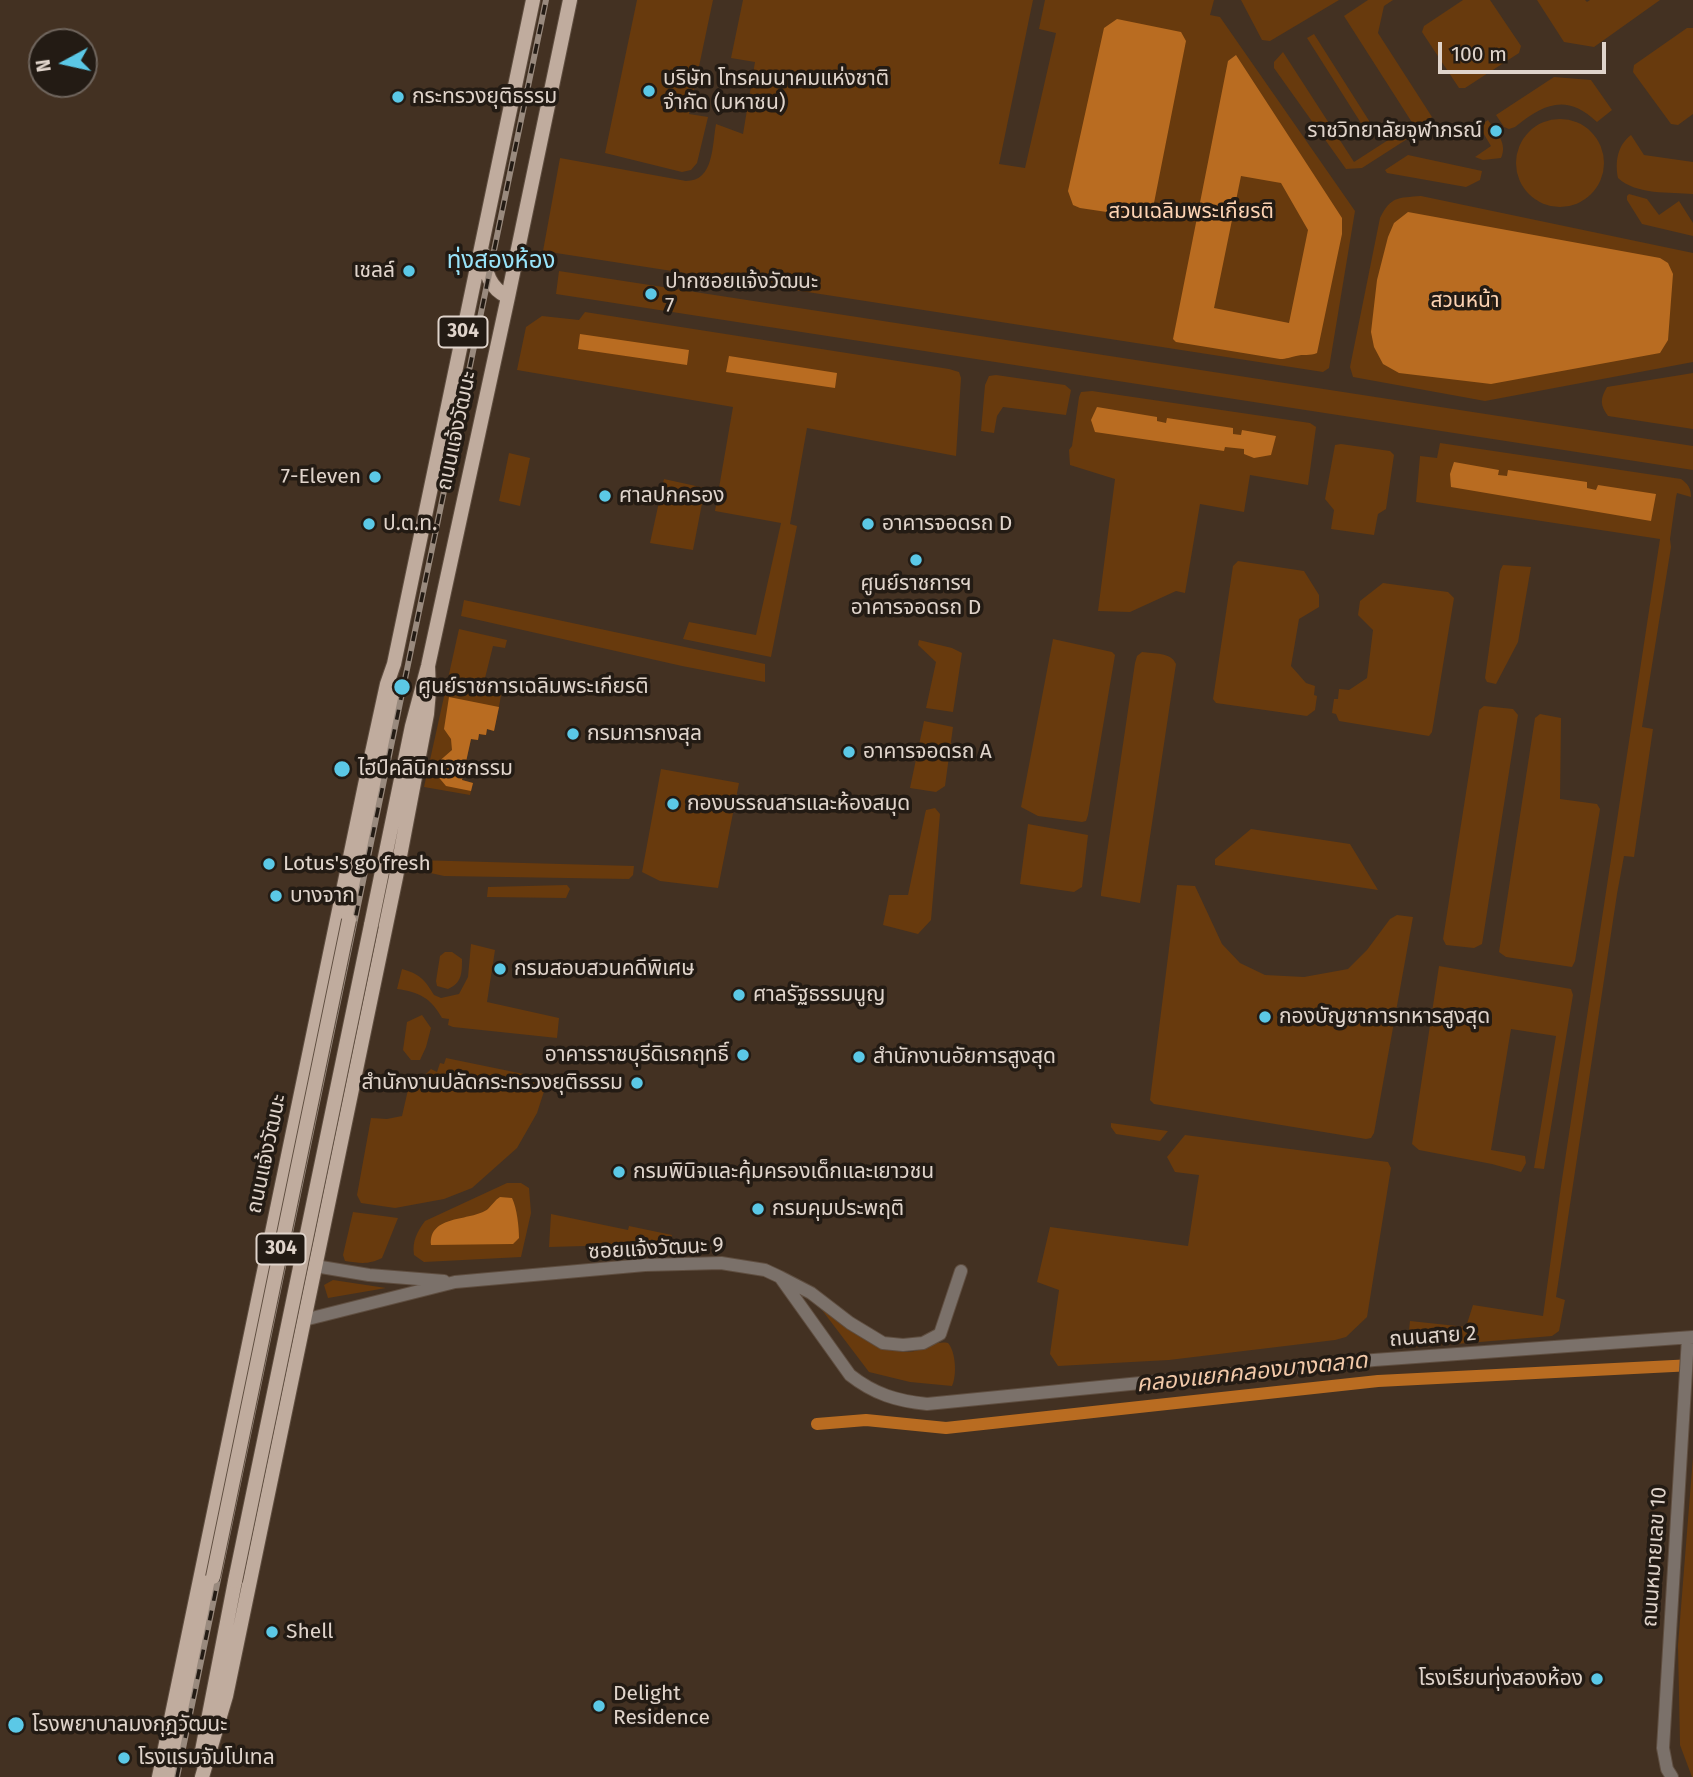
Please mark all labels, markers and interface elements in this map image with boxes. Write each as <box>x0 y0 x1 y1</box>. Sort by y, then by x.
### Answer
north arrow <box>28 28 98 98</box>
scale bar <box>1441 28 1609 72</box>
text: 100 m <box>1451 41 1507 67</box>
text: N <box>31 58 56 74</box>
place label: บริษัท โทรคมนาคมแห่งชาติ จำกัด (มหาชน) <box>663 66 889 116</box>
marker: บริษัท โทรคมนาคมแห่งชาติ จำกัด (มหาชน) <box>641 83 657 99</box>
place label: กระทรวงยุติธรรม <box>412 84 557 110</box>
marker: กระทรวงยุติธรรม <box>390 89 406 105</box>
place label: ราชวิทยาลัยจุฬาภรณ์ <box>1307 118 1482 144</box>
marker: ราชวิทยาลัยจุฬาภรณ์ <box>1488 123 1504 139</box>
park label: สวนเฉลิมพระเกียรติ <box>1108 199 1274 225</box>
district label: ทุ่งสองห้อง <box>447 247 555 275</box>
place label: เชลล์ <box>354 258 395 284</box>
marker: เชลล์ <box>401 263 417 279</box>
place label: ปากซอยแจ้งวัฒนะ 7 <box>665 269 818 319</box>
marker: ปากซอยแจ้งวัฒนะ 7 <box>643 286 659 302</box>
park label: สวนหน้า <box>1431 288 1499 314</box>
road number: 304 <box>438 316 488 348</box>
street label: ถนนแจ้งวัฒนะ <box>432 369 482 493</box>
place label: 7-Eleven <box>281 464 361 490</box>
marker: 7-Eleven <box>367 469 383 485</box>
place label: ศาลปกครอง <box>619 483 724 509</box>
marker: ศาลปกครอง <box>597 488 613 504</box>
place label: ป.ต.ท. <box>383 511 437 537</box>
place label: อาคารจอดรถ D <box>882 511 1012 537</box>
marker: ป.ต.ท. <box>361 516 377 532</box>
marker: อาคารจอดรถ D <box>860 516 876 532</box>
marker: ศูนย์ราชการฯ อาคารจอดรถ D <box>908 552 924 568</box>
place label: ศูนย์ราชการฯ อาคารจอดรถ D <box>851 571 981 621</box>
place label: ศูนย์ราชการเฉลิมพระเกียรติ <box>418 674 649 700</box>
marker: ศูนย์ราชการเฉลิมพระเกียรติ <box>392 677 412 697</box>
place label: กรมการกงสุล <box>587 721 702 747</box>
marker: กรมการกงสุล <box>565 726 581 742</box>
place label: อาคารจอดรถ A <box>863 739 992 765</box>
marker: อาคารจอดรถ A <box>841 744 857 760</box>
place label: ไฮป์คลินิกเวชกรรม <box>358 756 513 782</box>
marker: ไฮป์คลินิกเวชกรรม <box>332 759 352 779</box>
place label: กองบรรณสารและห้องสมุด <box>687 791 910 817</box>
marker: กองบรรณสารและห้องสมุด <box>665 796 681 812</box>
place label: Lotus's go fresh <box>283 851 431 877</box>
marker: Lotus's go fresh <box>261 856 277 872</box>
place label: บางจาก <box>290 883 355 909</box>
marker: บางจาก <box>268 888 284 904</box>
place label: กรมสอบสวนคดีพิเศษ <box>514 956 695 982</box>
marker: กรมสอบสวนคดีพิเศษ <box>492 961 508 977</box>
place label: ศาลรัฐธรรมนูญ <box>753 982 885 1008</box>
marker: ศาลรัฐธรรมนูญ <box>731 987 747 1003</box>
place label: กองบัญชาการทหารสูงสุด <box>1279 1004 1490 1030</box>
marker: กองบัญชาการทหารสูงสุด <box>1257 1009 1273 1025</box>
place label: อาคารราชบุรีดิเรกฤทธิ์ <box>545 1042 729 1068</box>
place label: สำนักงานอัยการสูงสุด <box>873 1044 1056 1070</box>
marker: อาคารราชบุรีดิเรกฤทธิ์ <box>735 1047 751 1063</box>
marker: สำนักงานอัยการสูงสุด <box>851 1049 867 1065</box>
place label: สำนักงานปลัดกระทรวงยุติธรรม <box>361 1070 623 1096</box>
marker: สำนักงานปลัดกระทรวงยุติธรรม <box>629 1075 645 1091</box>
street label: ถนนแจ้งวัฒนะ <box>242 1092 292 1216</box>
place label: กรมพินิจและคุ้มครองเด็กและเยาวชน <box>633 1159 934 1185</box>
marker: กรมพินิจและคุ้มครองเด็กและเยาวชน <box>611 1164 627 1180</box>
place label: กรมคุมประพฤติ <box>772 1196 904 1222</box>
marker: กรมคุมประพฤติ <box>750 1201 766 1217</box>
road number: 304 <box>256 1233 306 1264</box>
street label: ซอยแจ้งวัฒนะ 9 <box>588 1233 724 1265</box>
street label: ถนนสาย 2 <box>1389 1321 1477 1353</box>
water label: คลองแยกคลองบางตลาด <box>1135 1347 1369 1399</box>
street label: ถนนหมายเลข 10 <box>1638 1486 1672 1628</box>
place label: Shell <box>286 1619 334 1645</box>
marker: Shell <box>264 1624 280 1640</box>
place label: โรงเรียนทุ่งสองห้อง <box>1419 1666 1583 1692</box>
marker: โรงเรียนทุ่งสองห้อง <box>1589 1671 1605 1687</box>
place label: Delight Residence <box>613 1681 710 1731</box>
marker: Delight Residence <box>591 1698 607 1714</box>
place label: โรงพยาบาลมงกุฎวัฒนะ <box>32 1712 227 1738</box>
marker: โรงพยาบาลมงกุฎวัฒนะ <box>6 1715 26 1735</box>
place label: โรงแรมจัมโปเทล <box>138 1745 275 1771</box>
marker: โรงแรมจัมโปเทล <box>116 1750 132 1766</box>

